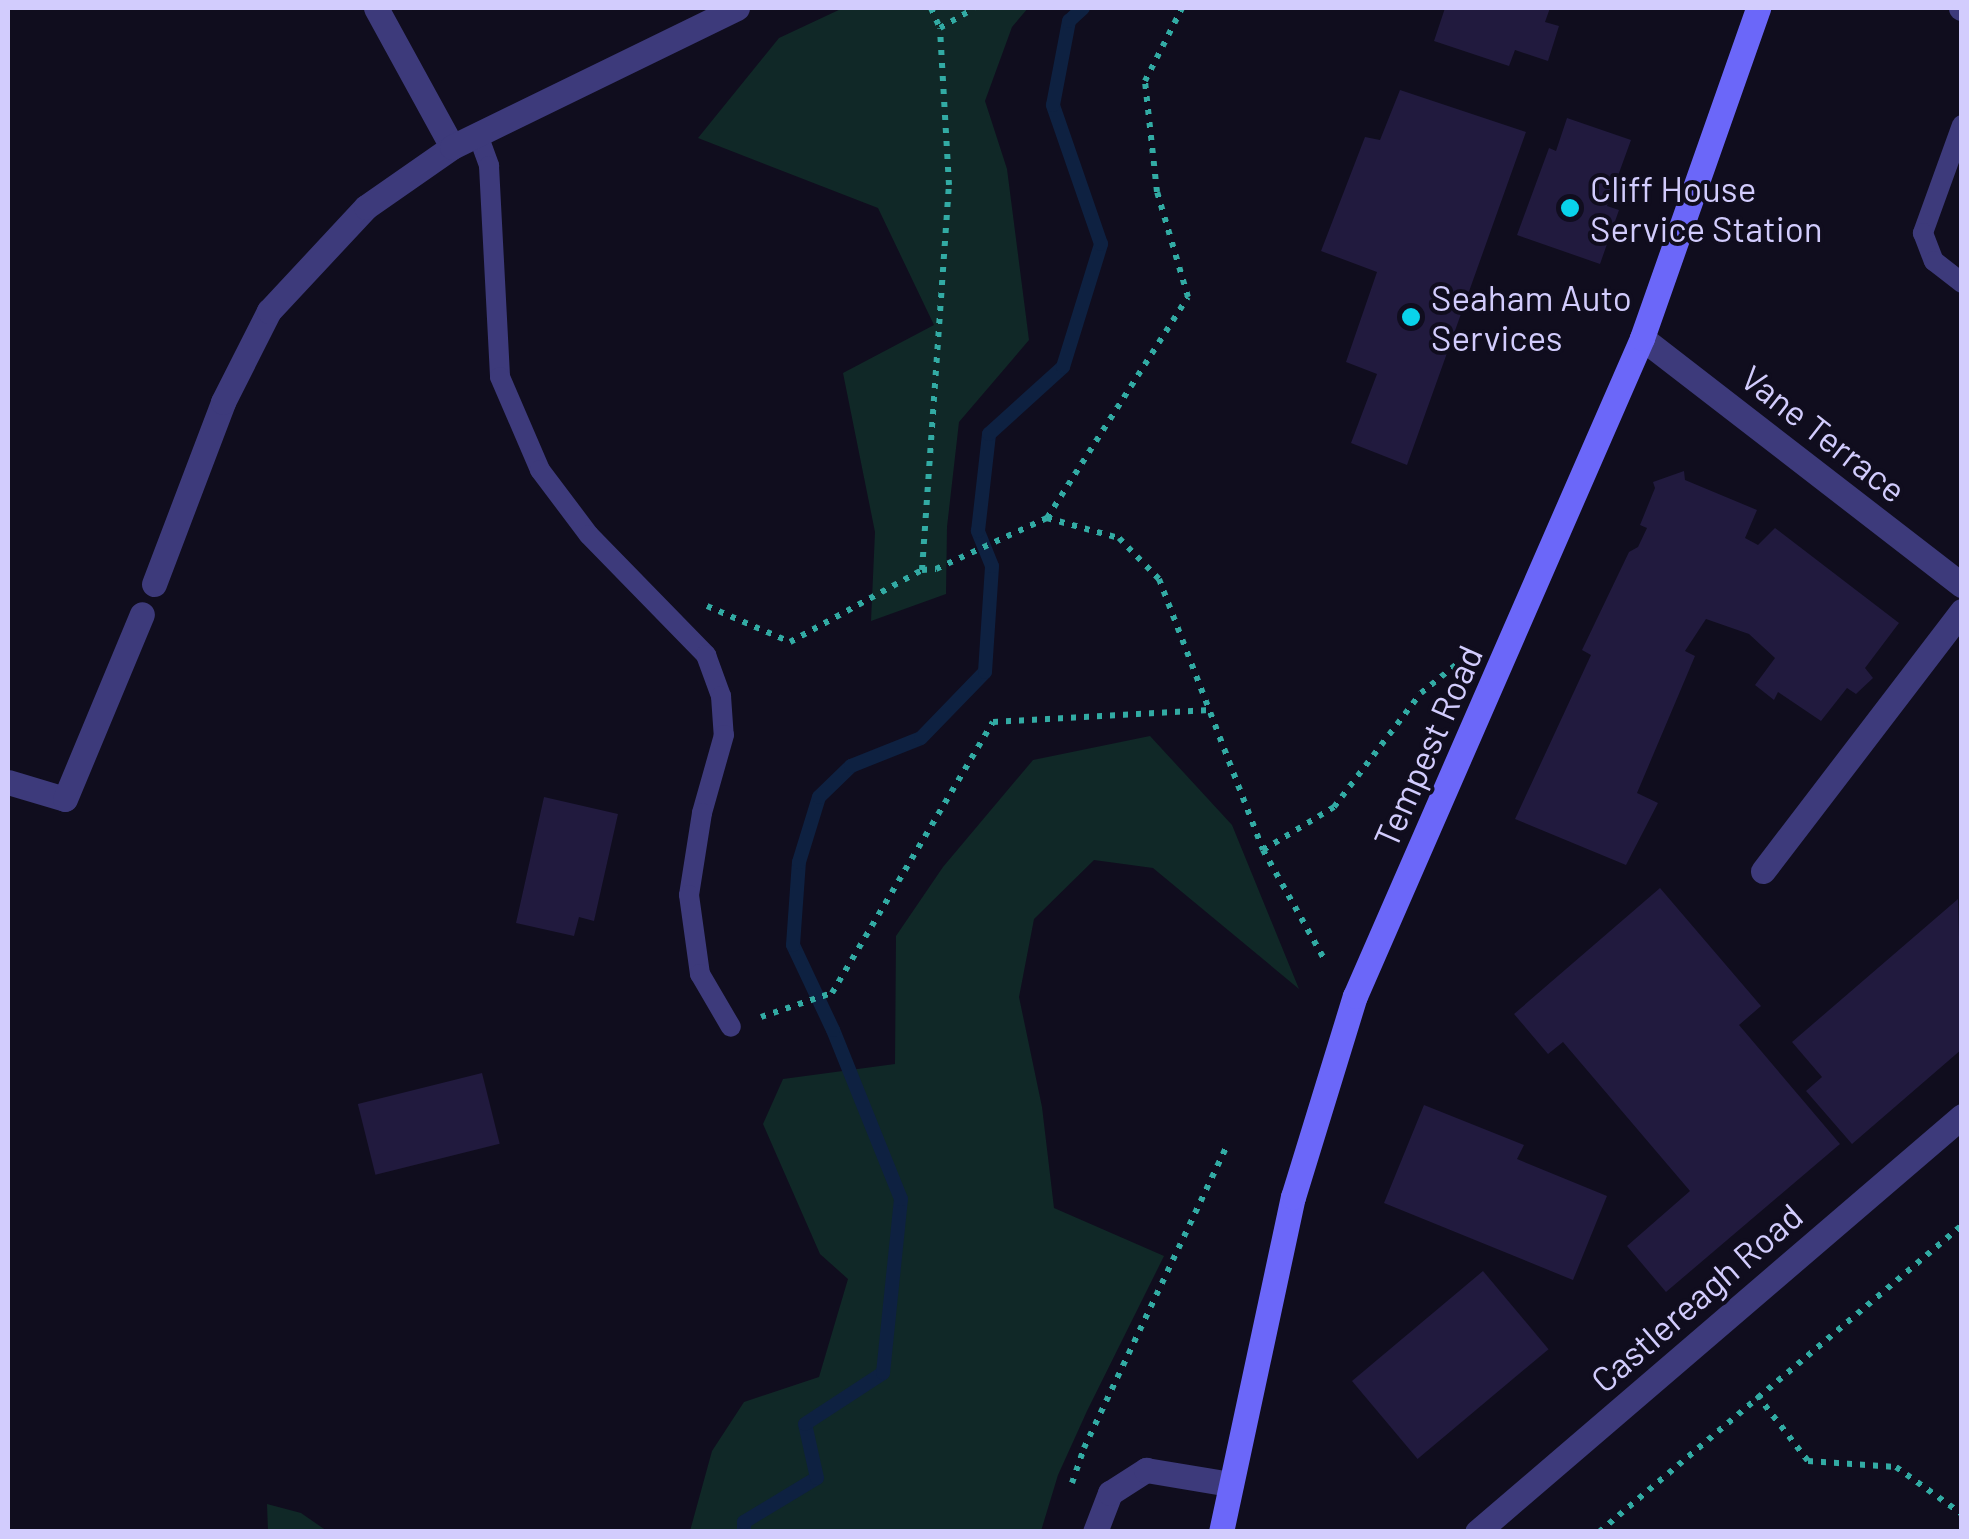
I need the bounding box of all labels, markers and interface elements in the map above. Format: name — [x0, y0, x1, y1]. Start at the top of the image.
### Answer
place label: Cliff House Service Station — [1590, 167, 1823, 249]
marker: Cliff House Service Station — [1559, 197, 1581, 219]
place label: Seaham Auto Services — [1431, 276, 1632, 358]
marker: Seaham Auto Services — [1400, 306, 1422, 328]
street label: Vane Terrace — [1733, 356, 1915, 510]
street label: Tempest Road — [1364, 639, 1490, 853]
street label: Castlereagh Road — [1582, 1194, 1810, 1400]

